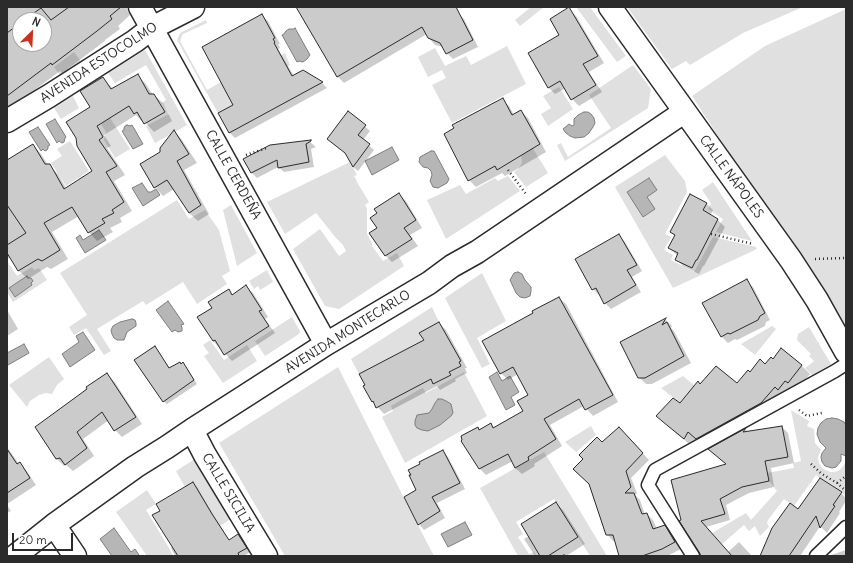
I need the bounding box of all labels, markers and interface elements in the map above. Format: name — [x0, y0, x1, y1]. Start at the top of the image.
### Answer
north arrow — [12, 12, 52, 52]
street label: AVENIDA ESTOCOLMO — [38, 19, 160, 107]
street label: CALLE CERDEÑA — [202, 127, 264, 223]
street label: CALLE NÁPOLES — [696, 132, 766, 222]
street label: AVENIDA MONTECARLO — [283, 287, 413, 377]
street label: CALLE SICILIA — [198, 451, 258, 535]
scale bar — [14, 525, 75, 551]
text: 20 m — [19, 532, 47, 547]

